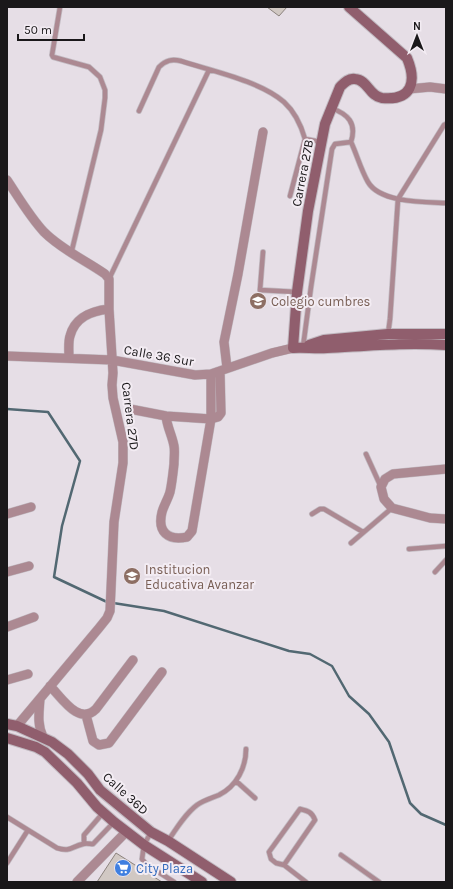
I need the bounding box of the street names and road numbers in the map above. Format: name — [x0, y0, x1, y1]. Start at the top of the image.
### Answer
street label: Carrera 27B — [289, 138, 316, 208]
street label: Calle 36 Sur — [123, 342, 195, 369]
street label: Carrera 27D — [119, 381, 142, 451]
street label: Calle 36D — [100, 769, 151, 818]

